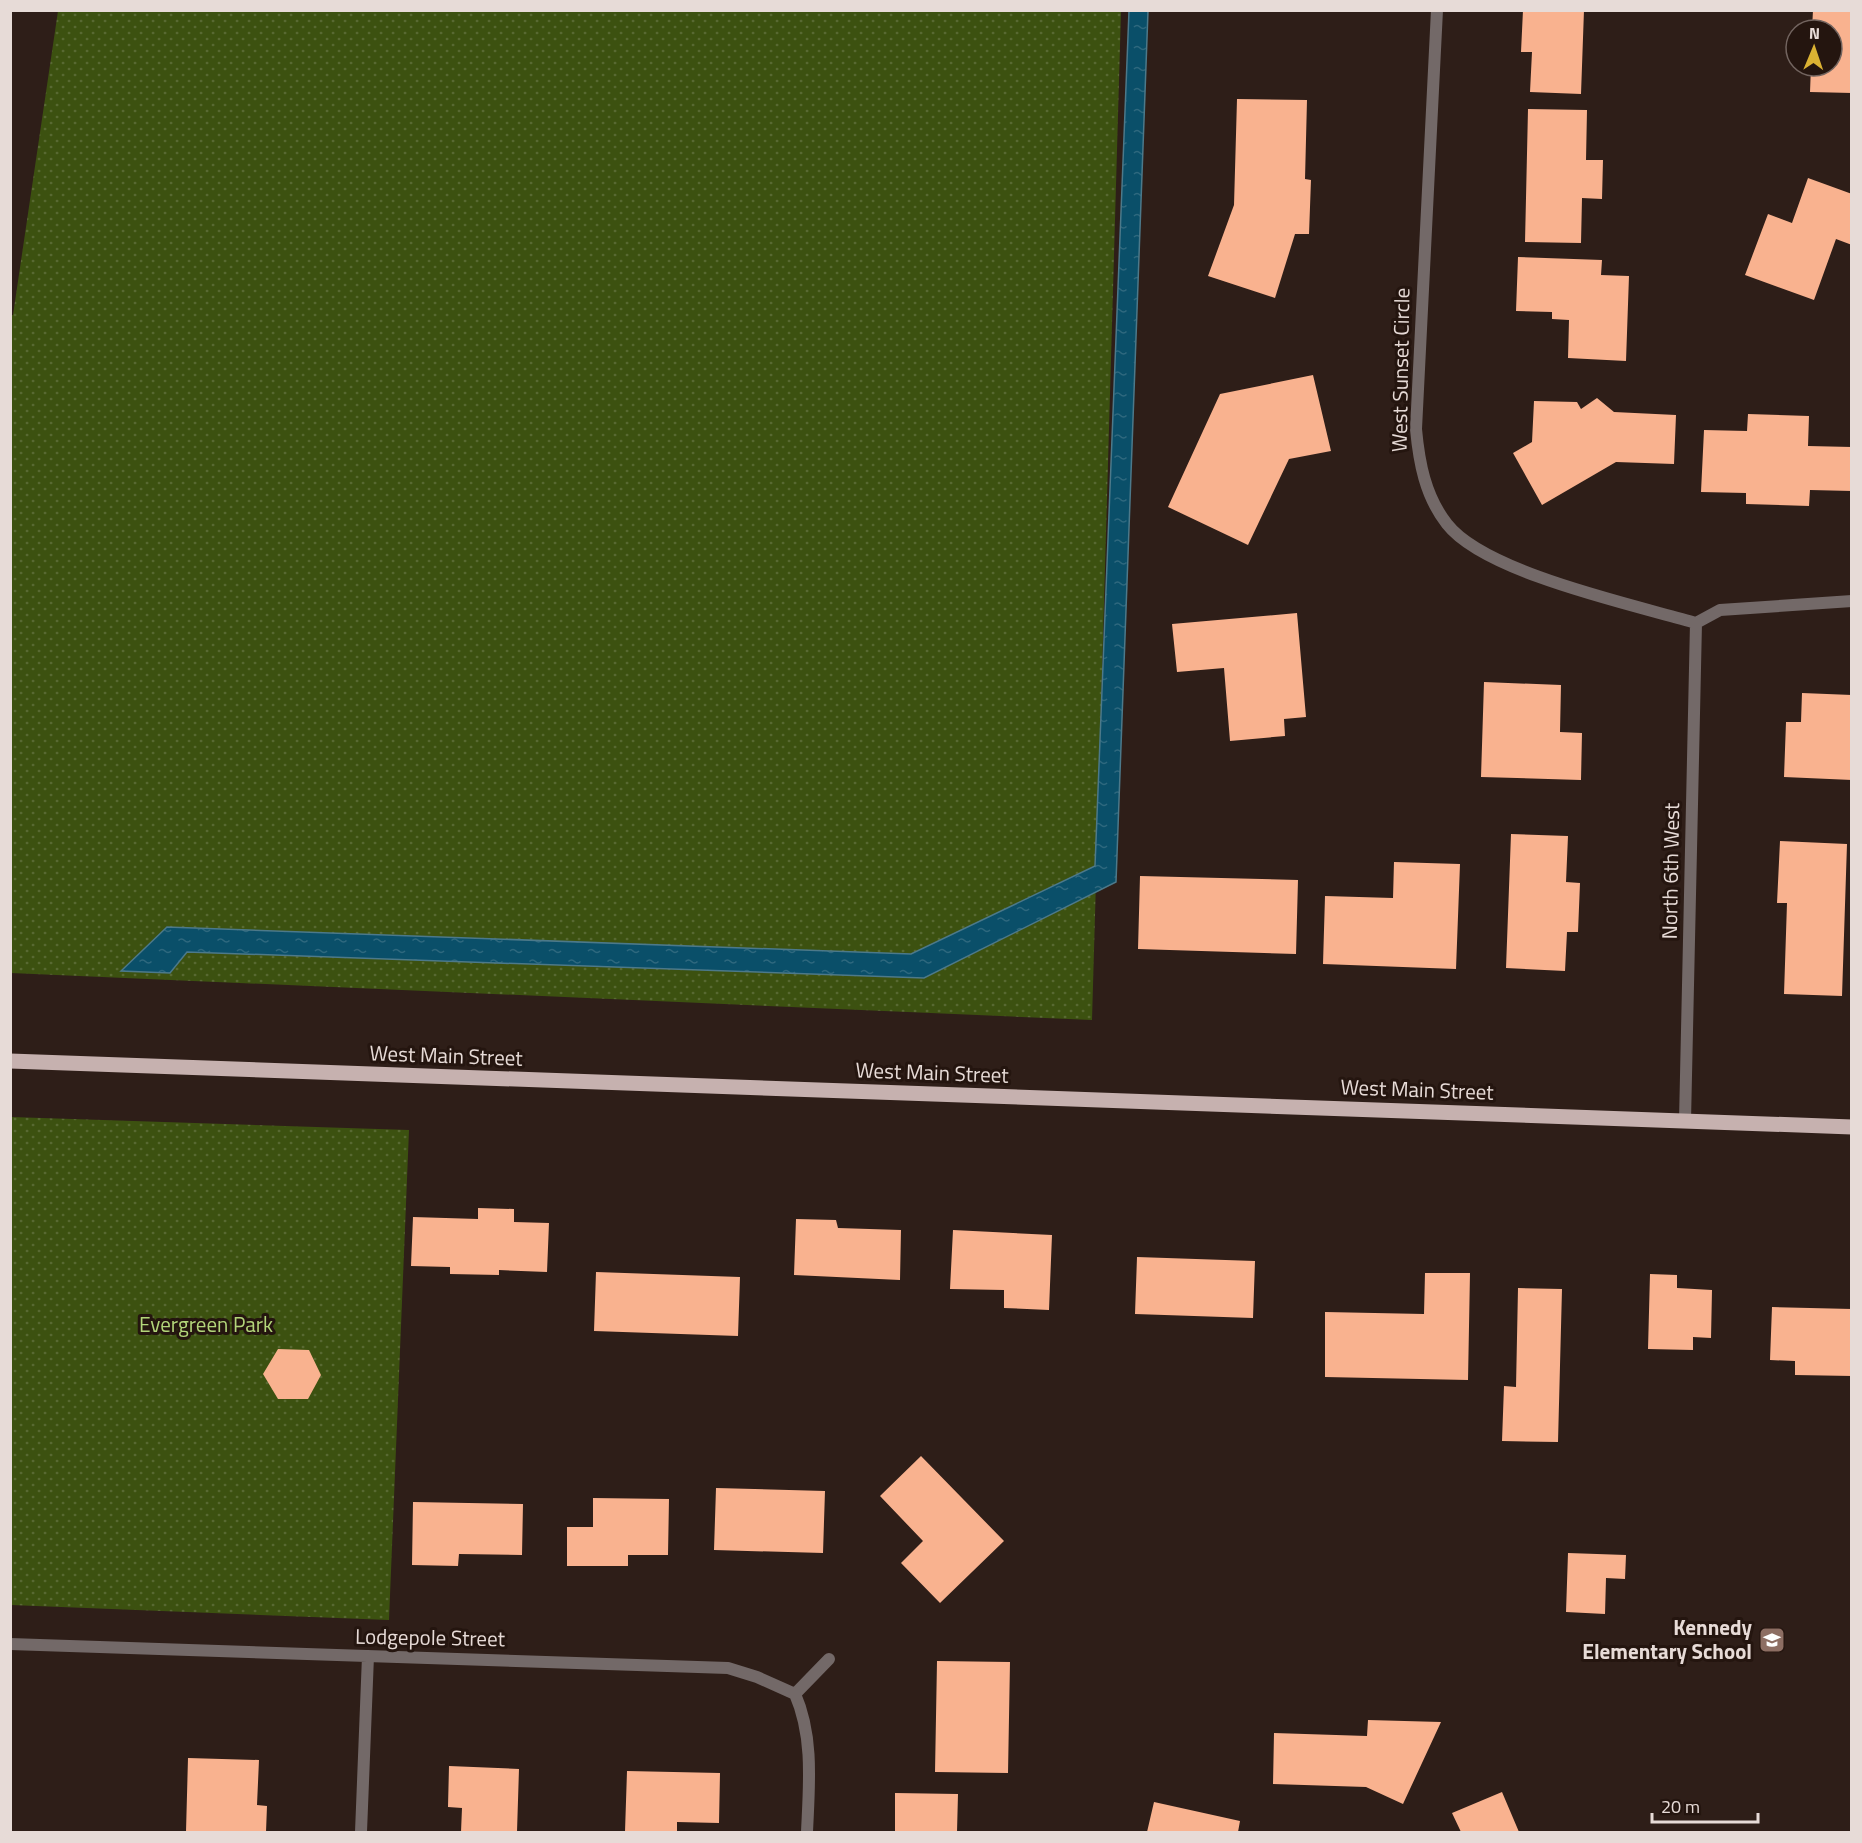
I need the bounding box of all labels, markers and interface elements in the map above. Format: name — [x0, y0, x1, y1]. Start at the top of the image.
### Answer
north arrow — [1784, 18, 1844, 78]
text: N — [1809, 21, 1820, 45]
street label: West Sunset Circle — [1383, 288, 1417, 452]
street label: North 6th West — [1653, 802, 1687, 940]
street label: West Main Street — [369, 1036, 524, 1074]
street label: West Main Street — [855, 1053, 1010, 1091]
street label: West Main Street — [1340, 1070, 1495, 1108]
park label: Evergreen Park — [139, 1308, 273, 1340]
place label: Kennedy Elementary School — [1582, 1611, 1752, 1667]
street label: Lodgepole Street — [355, 1620, 506, 1654]
school or university icon: Kennedy Elementary School — [1757, 1625, 1787, 1655]
scale bar — [1652, 1786, 1758, 1824]
text: 20 m — [1661, 1793, 1700, 1820]

